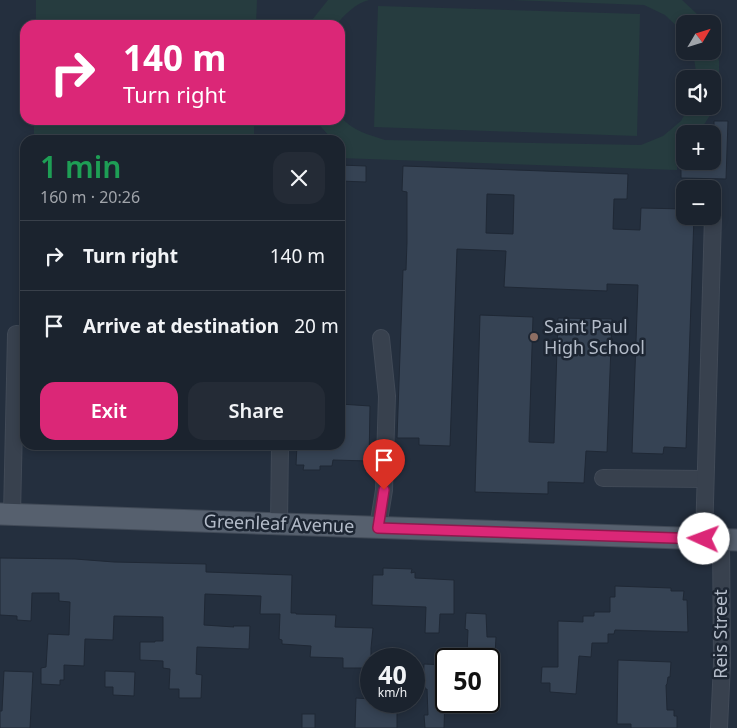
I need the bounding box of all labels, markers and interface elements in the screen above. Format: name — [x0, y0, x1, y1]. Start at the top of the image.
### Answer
north arrow — [676, 15, 721, 60]
map controls — [676, 15, 721, 225]
text: 140 m — [123, 34, 226, 81]
icon: right — [40, 40, 105, 105]
button: sound — [676, 70, 721, 115]
text: Turn right — [123, 79, 226, 109]
button: + — [676, 125, 721, 170]
text: 1 min — [40, 146, 121, 187]
button: close — [273, 152, 325, 204]
button: − — [676, 180, 721, 225]
text: 160 m · 20:26 — [40, 186, 140, 208]
icon: right — [40, 242, 68, 270]
text: Turn right — [83, 243, 178, 269]
text: 140 m — [270, 243, 325, 269]
icon: arrive — [40, 312, 68, 340]
text: Arrive at destination — [83, 313, 279, 339]
text: 20 m — [294, 313, 339, 339]
place label: Saint Paul High School — [544, 314, 645, 359]
marker: Saint Paul High School — [528, 331, 540, 343]
button: Exit — [40, 382, 178, 440]
button: Share — [188, 382, 325, 440]
pin — [363, 439, 405, 490]
icon: arrive — [370, 446, 398, 474]
street label: Greenleaf Avenue — [203, 508, 355, 538]
position arrow — [677, 512, 729, 564]
street label: Reis Street — [708, 589, 732, 679]
speed limit sign: 50 — [435, 648, 500, 713]
text: 40 — [378, 657, 407, 691]
text: km/h — [378, 684, 407, 701]

